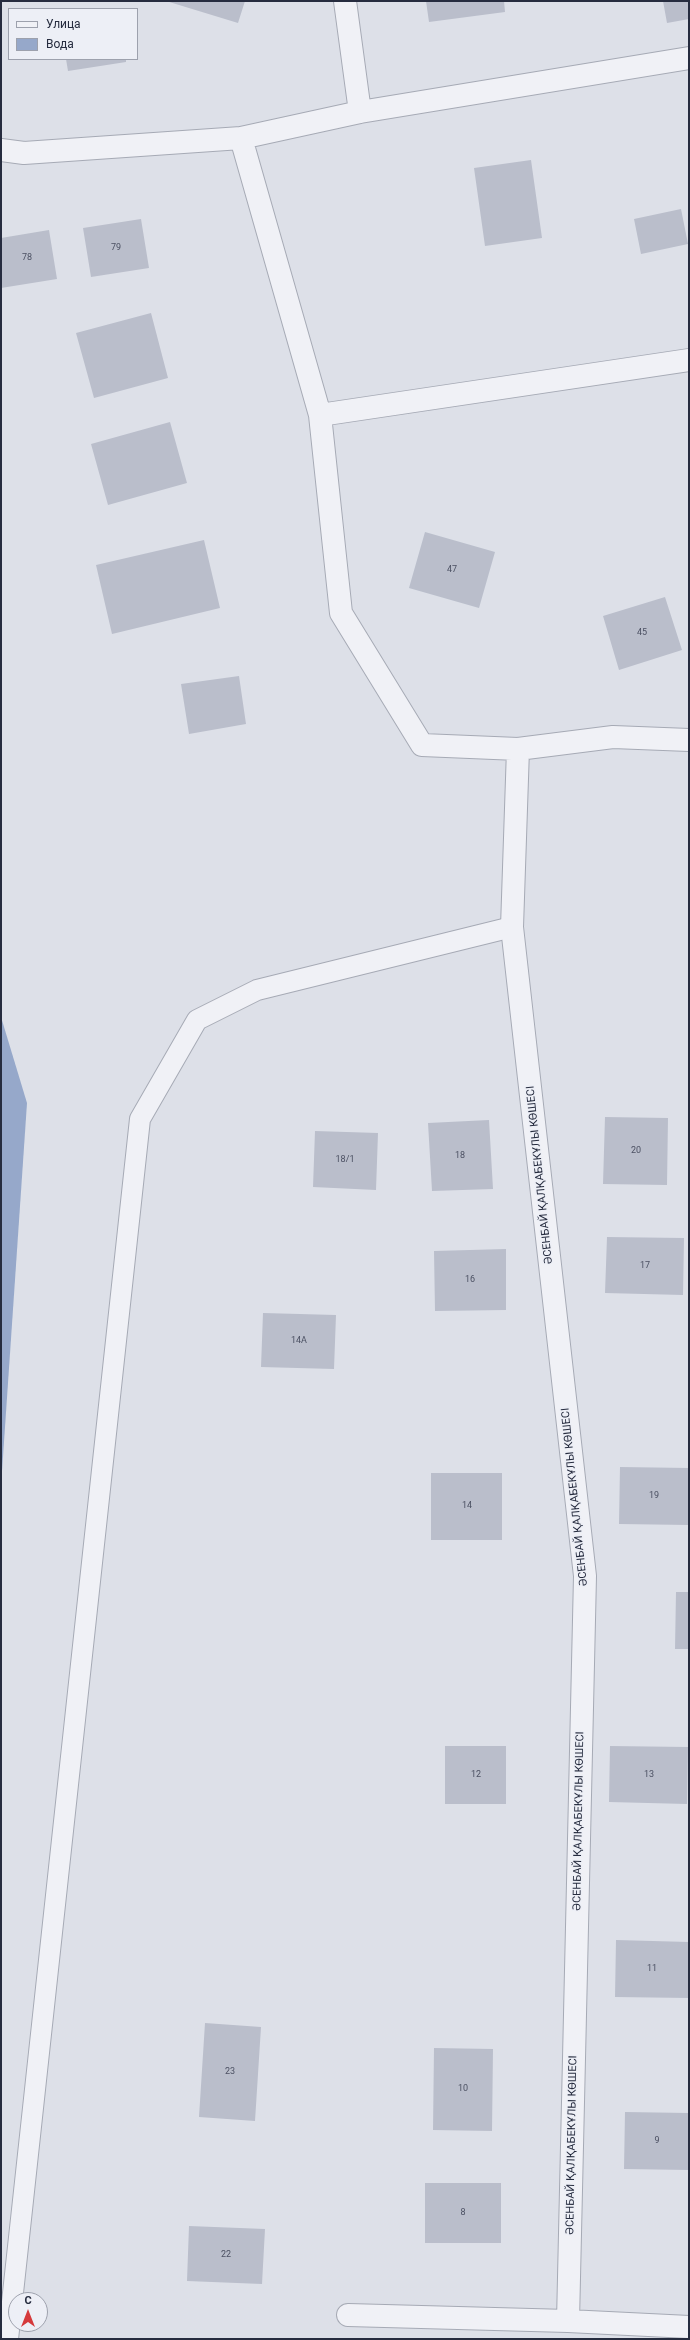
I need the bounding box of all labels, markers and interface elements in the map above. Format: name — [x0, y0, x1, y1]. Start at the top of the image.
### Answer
legend — [8, 8, 138, 60]
text: Улица — [46, 17, 81, 31]
text: Вода — [46, 37, 74, 51]
house number: 79 — [111, 243, 121, 253]
house number: 78 — [22, 253, 32, 263]
house number: 47 — [447, 565, 457, 575]
house number: 45 — [637, 628, 647, 638]
street label: ӘСЕНБАЙ ҚАЛҚАБЕКҰЛЫ КӨШЕСІ — [524, 1085, 556, 1265]
house number: 20 — [631, 1146, 641, 1156]
house number: 18 — [455, 1151, 465, 1161]
house number: 18/1 — [336, 1155, 354, 1165]
house number: 17 — [640, 1261, 650, 1271]
house number: 16 — [465, 1275, 475, 1285]
house number: 14А — [291, 1336, 307, 1346]
street label: ӘСЕНБАЙ ҚАЛҚАБЕКҰЛЫ КӨШЕСІ — [559, 1407, 591, 1587]
house number: 19 — [649, 1491, 659, 1501]
house number: 14 — [462, 1501, 472, 1511]
street label: ӘСЕНБАЙ ҚАЛҚАБЕКҰЛЫ КӨШЕСІ — [571, 1731, 587, 1911]
house number: 12 — [471, 1770, 481, 1780]
house number: 13 — [644, 1770, 654, 1780]
house number: 11 — [647, 1964, 657, 1974]
street label: ӘСЕНБАЙ ҚАЛҚАБЕКҰЛЫ КӨШЕСІ — [564, 2055, 580, 2235]
house number: 23 — [225, 2067, 235, 2077]
house number: 10 — [458, 2084, 468, 2094]
house number: 9 — [654, 2136, 660, 2146]
house number: 8 — [460, 2208, 466, 2218]
house number: 22 — [221, 2250, 231, 2260]
north arrow — [8, 2292, 48, 2332]
text: С — [24, 2294, 32, 2307]

